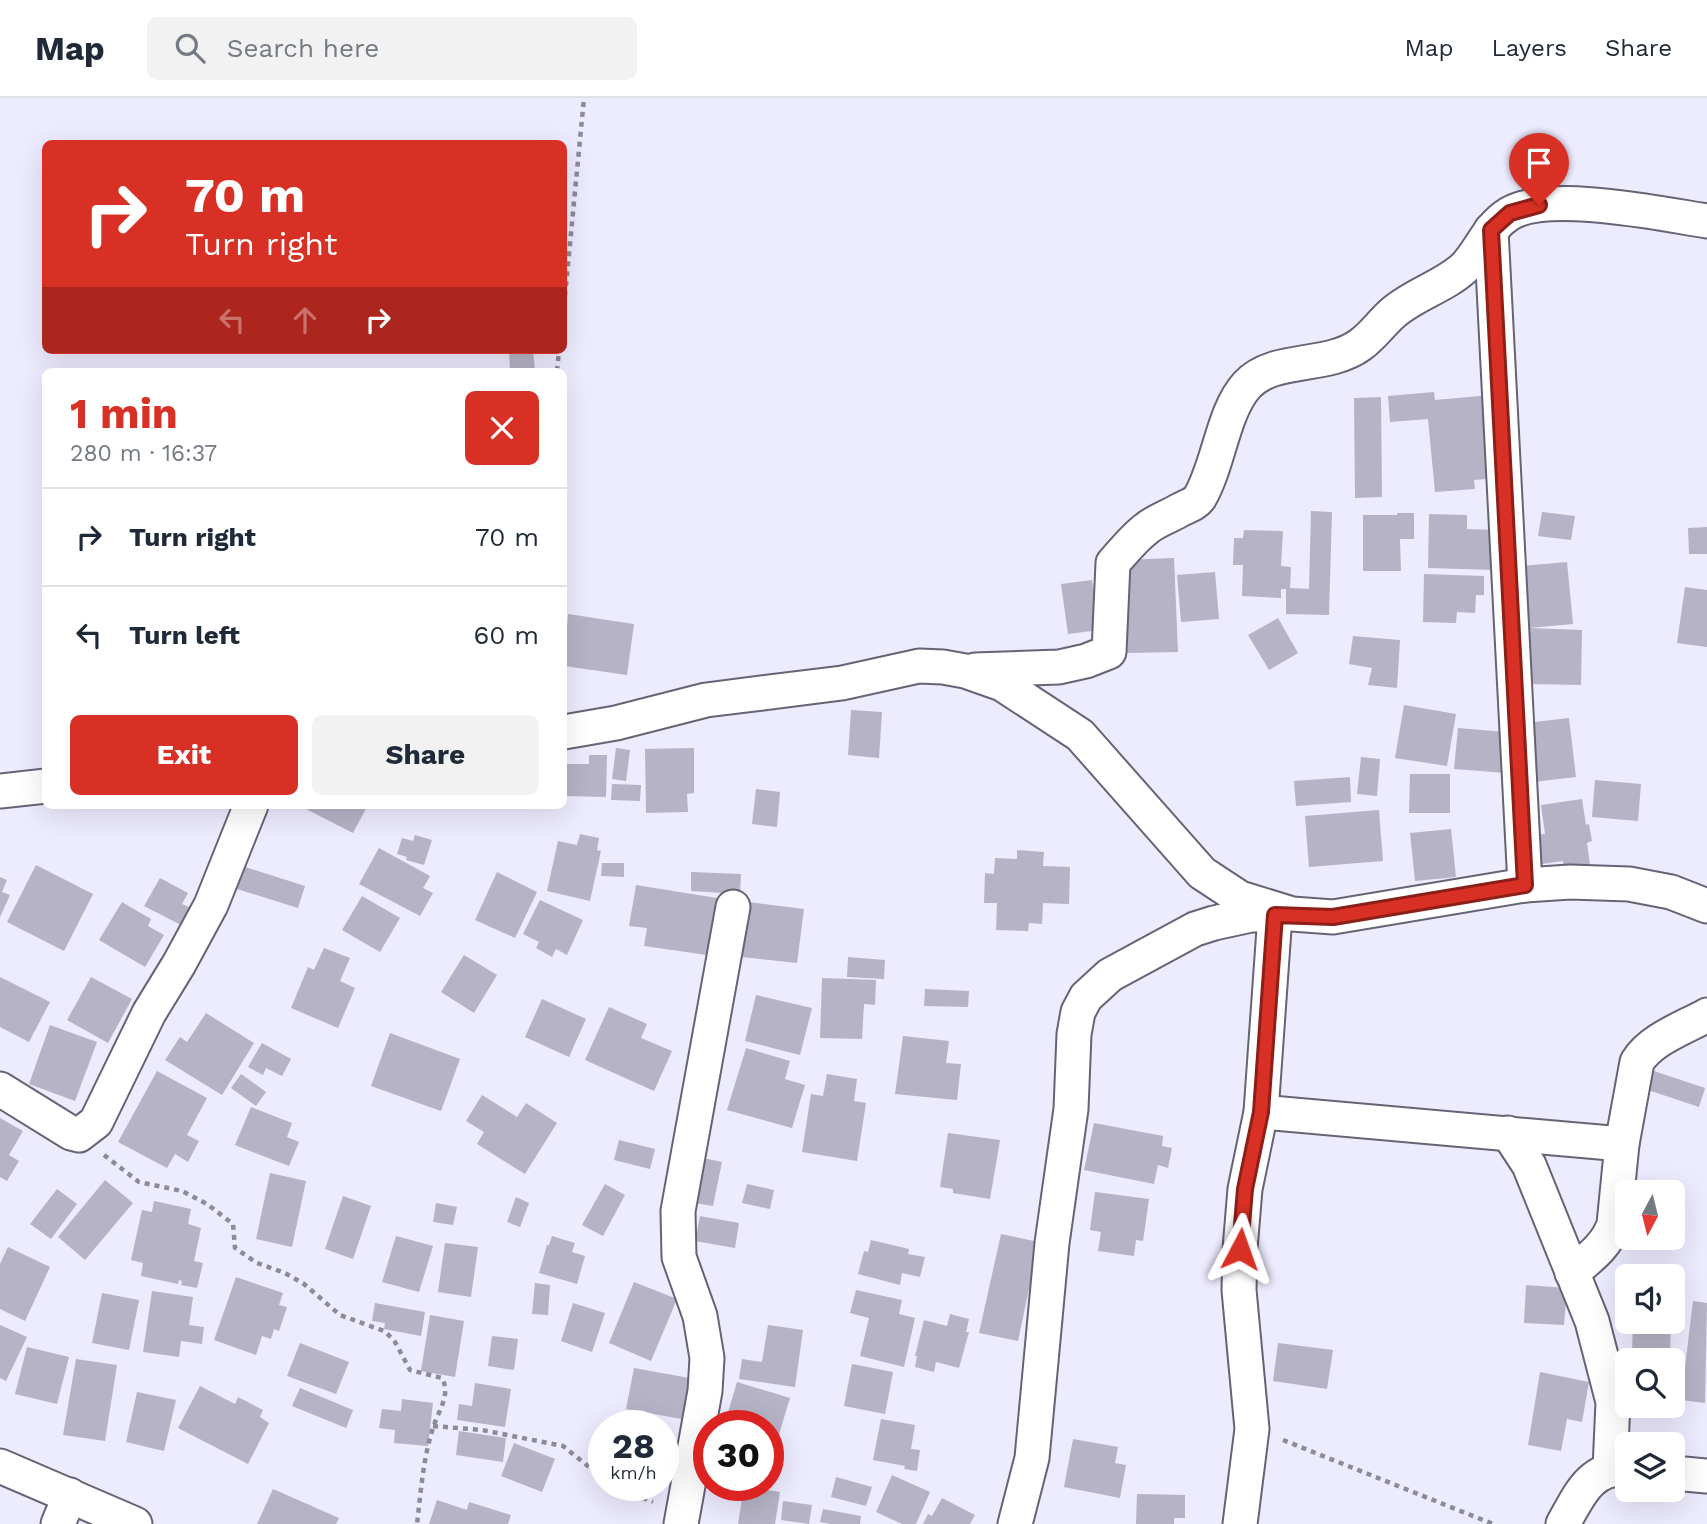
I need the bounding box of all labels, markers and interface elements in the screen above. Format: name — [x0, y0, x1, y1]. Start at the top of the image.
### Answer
search box — [147, 17, 637, 80]
text: Map — [35, 29, 105, 68]
icon: search — [171, 29, 209, 67]
text: Search here — [227, 33, 379, 63]
text: Map — [1405, 34, 1453, 62]
text: Layers — [1491, 34, 1567, 62]
text: Share — [1605, 34, 1672, 62]
pin — [1509, 133, 1569, 205]
icon: arrive — [1520, 144, 1558, 182]
text: 70 m — [185, 166, 305, 224]
icon: right — [70, 168, 161, 259]
text: Turn right — [185, 225, 337, 263]
icon: left — [213, 301, 251, 339]
icon: ahead — [286, 301, 324, 339]
icon: right — [359, 301, 397, 339]
text: 1 min — [70, 389, 178, 438]
button: close — [465, 391, 539, 465]
text: 280 m · 16:37 — [70, 440, 217, 467]
icon: right — [70, 518, 108, 556]
text: Turn right — [129, 522, 256, 552]
text: 70 m — [475, 522, 539, 552]
icon: left — [70, 616, 108, 654]
text: Turn left — [129, 620, 240, 650]
text: 60 m — [473, 620, 539, 650]
button: Exit — [70, 715, 298, 795]
button: Share — [312, 715, 539, 795]
north arrow — [1615, 1180, 1685, 1250]
map controls — [1615, 1180, 1685, 1502]
position arrow — [1203, 1212, 1277, 1286]
button: sound — [1615, 1264, 1685, 1334]
button: search — [1615, 1348, 1685, 1418]
speed limit sign: 30 — [693, 1410, 784, 1501]
text: 28 — [612, 1425, 655, 1467]
button: layers — [1615, 1432, 1685, 1502]
text: km/h — [610, 1462, 657, 1483]

